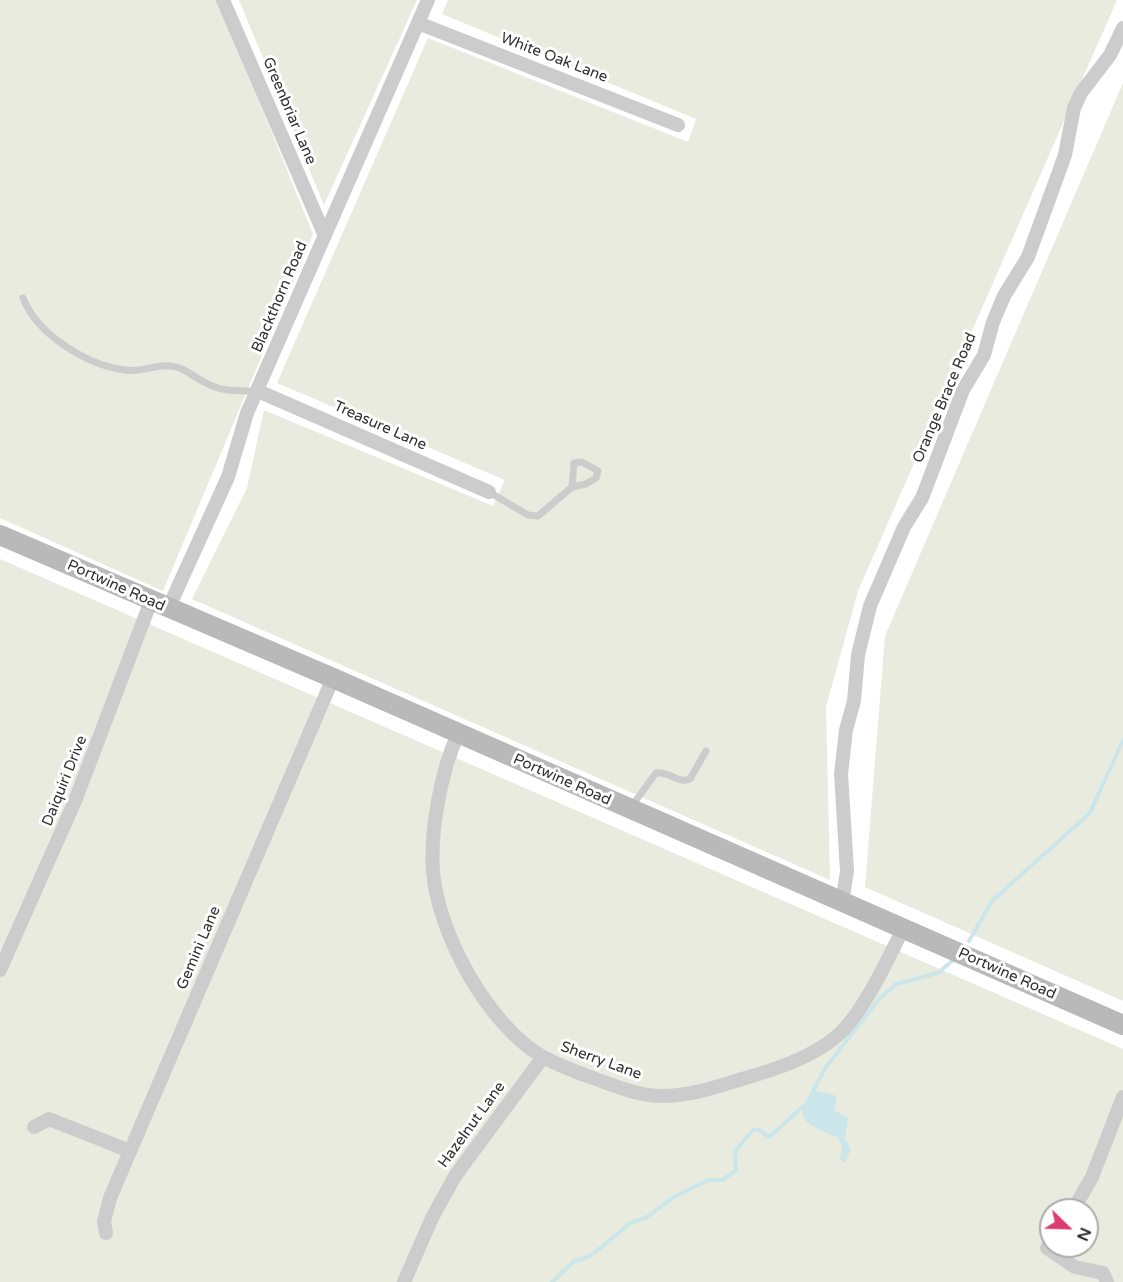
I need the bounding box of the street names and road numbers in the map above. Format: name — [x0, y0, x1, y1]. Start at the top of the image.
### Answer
street label: White Oak Lane — [498, 29, 610, 87]
street label: Greenbriar Lane — [258, 55, 320, 167]
street label: Blackthorn Road — [248, 239, 312, 355]
street label: Orange Brace Road — [909, 330, 981, 466]
street label: Treasure Lane — [331, 398, 429, 454]
street label: Portwine Road — [64, 556, 168, 616]
street label: Daiquiri Drive — [39, 733, 91, 829]
street label: Portwine Road — [510, 750, 614, 810]
street label: Gemini Lane — [173, 904, 225, 992]
street label: Portwine Road — [955, 944, 1059, 1004]
street label: Sherry Lane — [558, 1038, 644, 1084]
street label: Hazelnut Lane — [435, 1078, 509, 1172]

